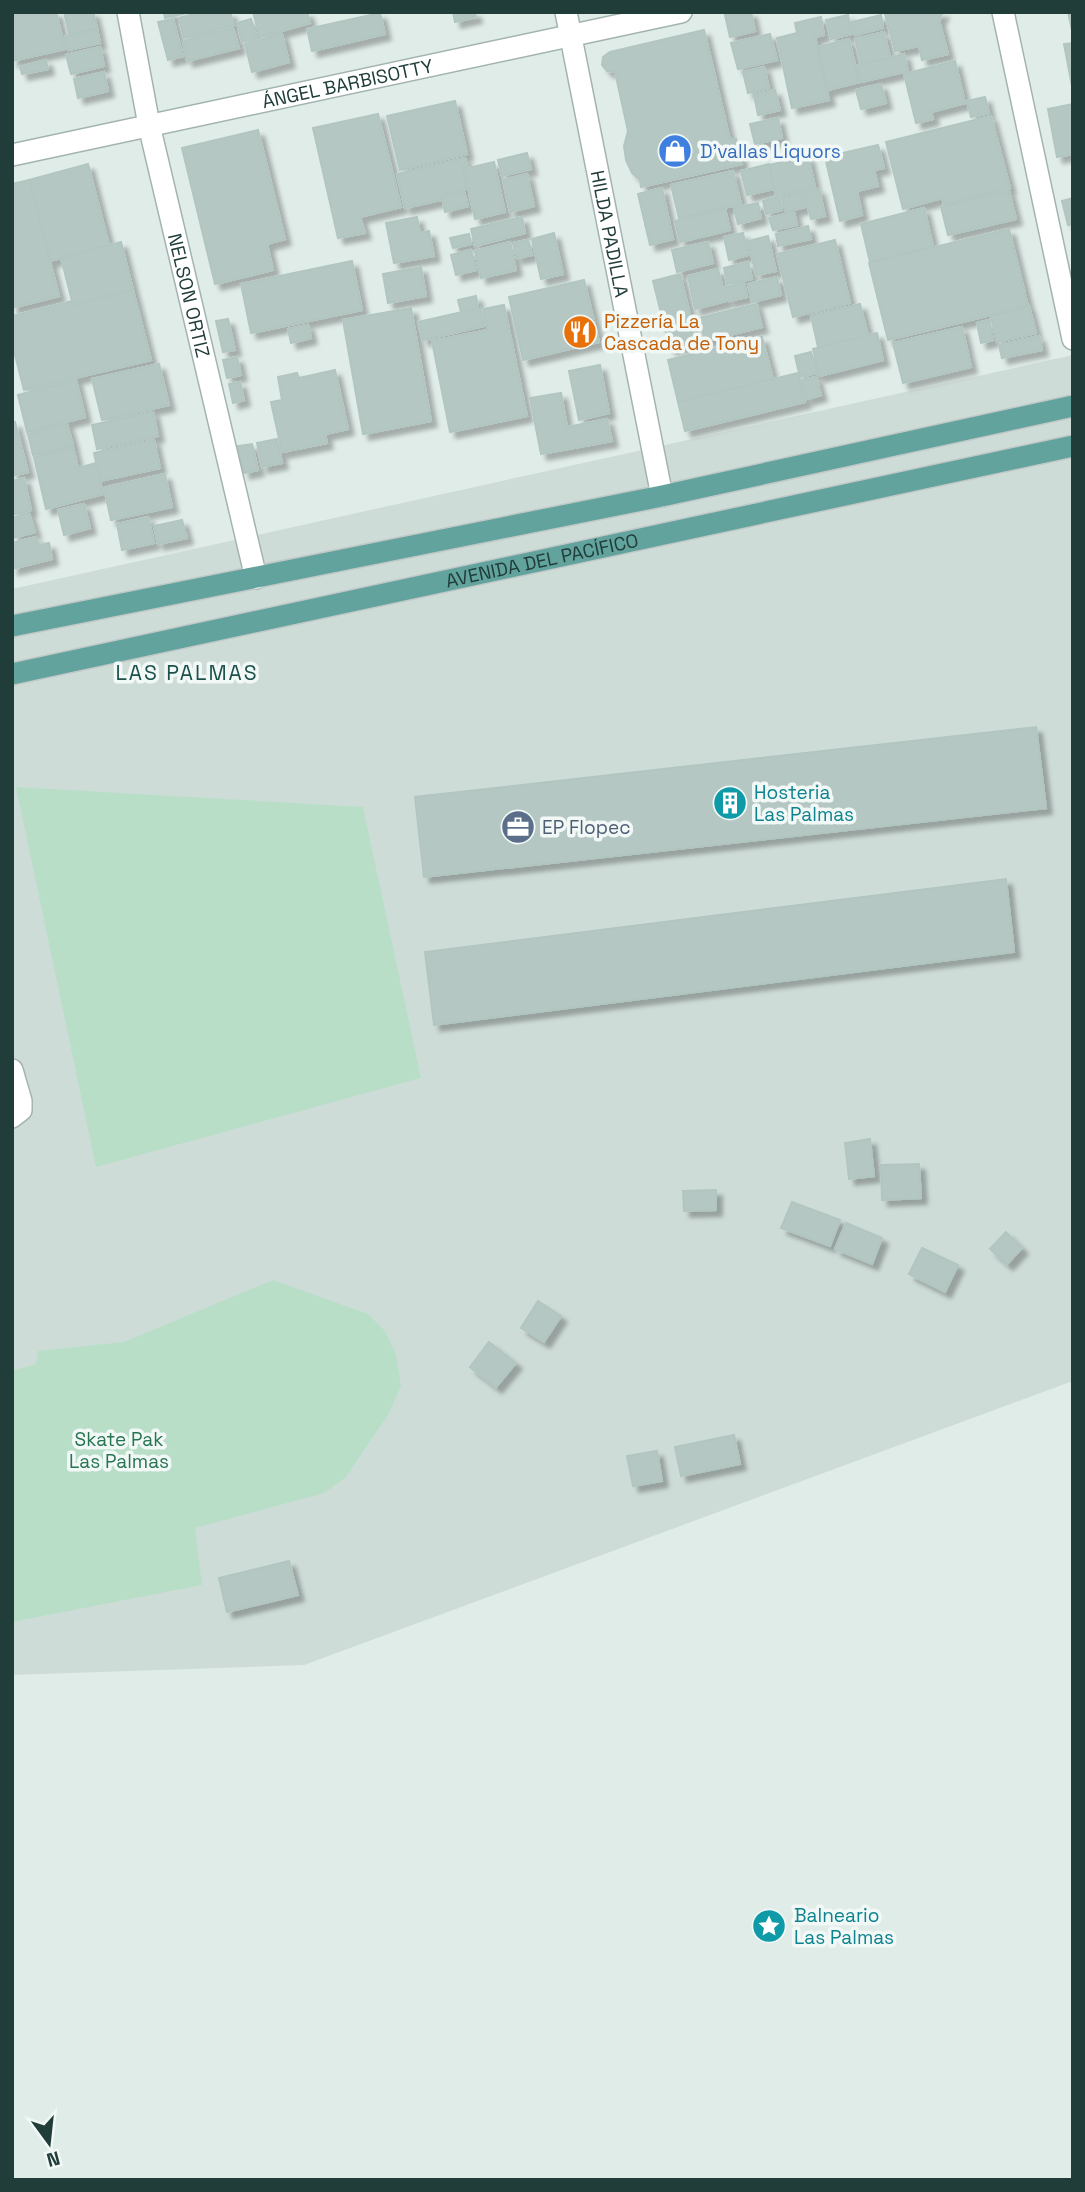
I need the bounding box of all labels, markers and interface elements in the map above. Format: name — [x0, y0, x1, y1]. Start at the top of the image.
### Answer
street label: ÁNGEL BARBISOTTY — [260, 53, 436, 114]
shop icon: D’vallas Liquors — [656, 132, 694, 170]
place label: D’vallas Liquors — [700, 139, 841, 164]
street label: HILDA PADILLA — [585, 168, 635, 299]
street label: NELSON ORTIZ — [162, 231, 216, 360]
place label: Pizzería La Cascada de Tony — [604, 309, 759, 356]
restaurant icon: Pizzería La Cascada de Tony — [561, 313, 599, 351]
street label: AVENIDA DEL PACÍFICO — [443, 527, 641, 593]
district label: LAS PALMAS — [115, 659, 259, 686]
place label: Hosteria Las Palmas — [754, 780, 854, 827]
building icon: Hosteria Las Palmas — [711, 784, 749, 822]
office icon: EP Flopec — [499, 808, 537, 846]
place label: EP Flopec — [542, 815, 631, 840]
park label: Skate Pak Las Palmas — [69, 1427, 169, 1474]
place label: Balneario Las Palmas — [794, 1903, 894, 1950]
place icon: Balneario Las Palmas — [750, 1907, 788, 1945]
north arrow — [14, 2108, 84, 2178]
text: N — [44, 2145, 63, 2173]

